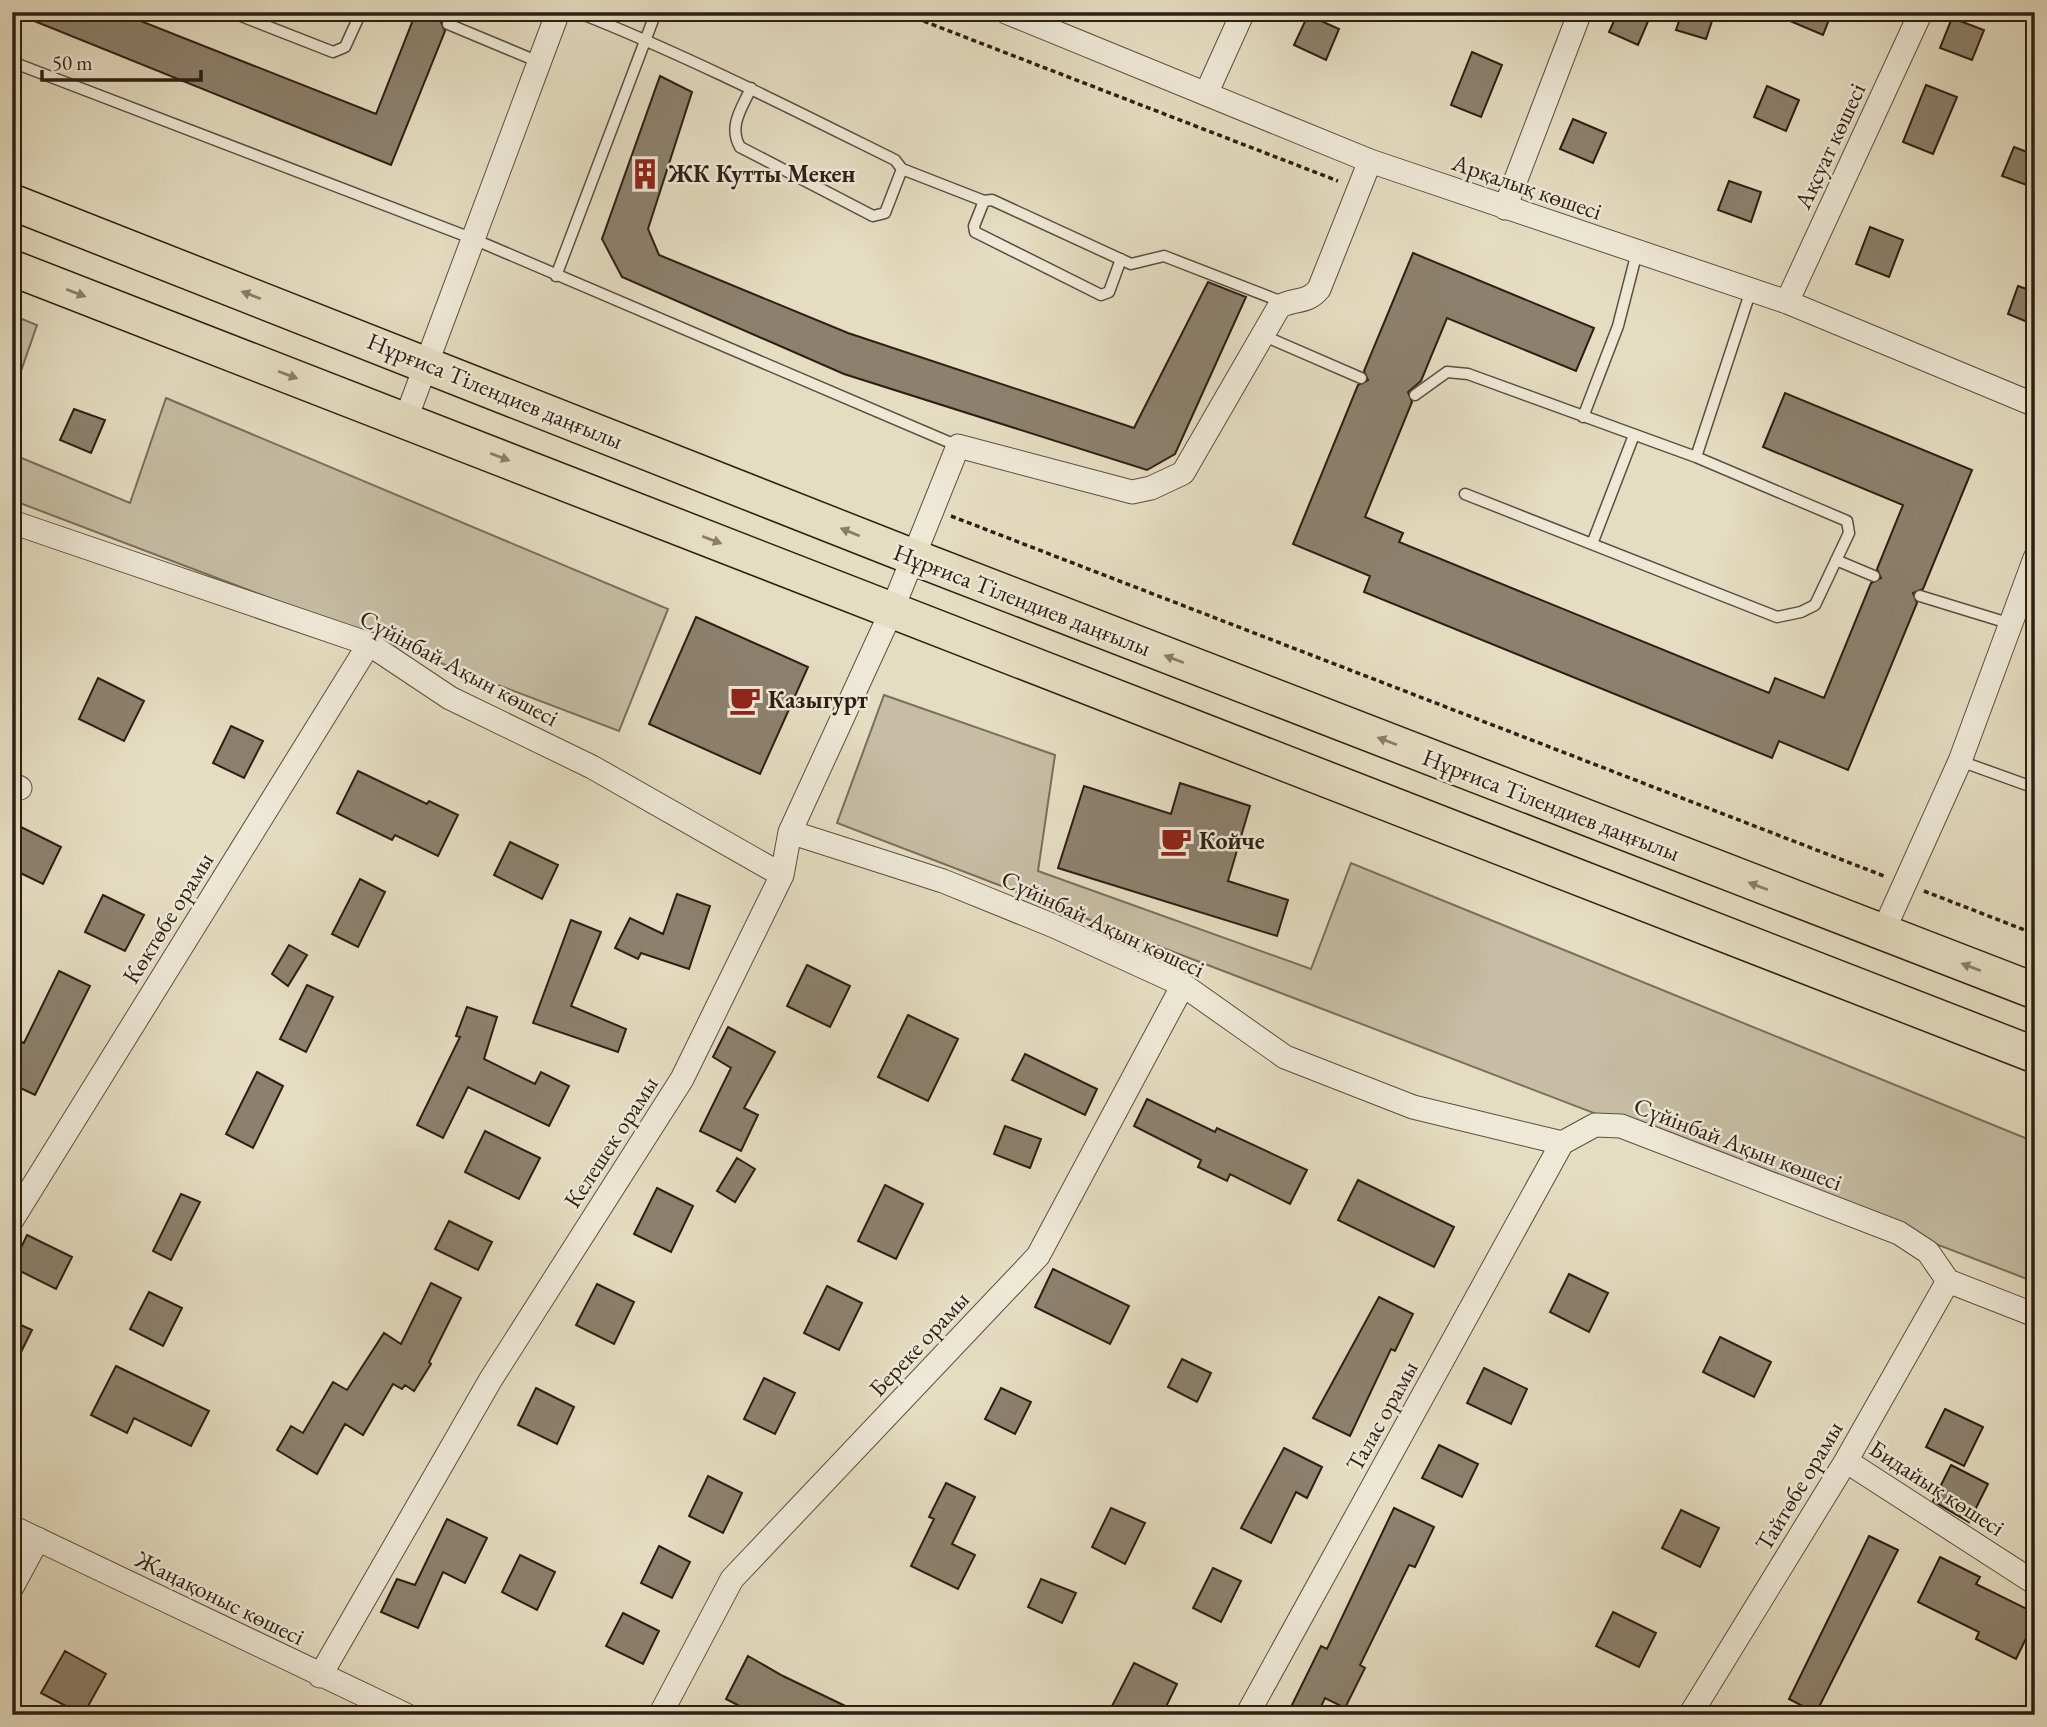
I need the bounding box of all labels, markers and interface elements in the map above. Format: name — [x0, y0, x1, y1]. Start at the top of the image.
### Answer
scale bar — [42, 38, 201, 82]
text: 50 m — [52, 49, 93, 76]
street label: Ақсуат көшесі — [1786, 78, 1872, 215]
street label: Арқалық көшесі — [1447, 146, 1606, 227]
building icon: ЖК Кутты Мекен — [628, 157, 662, 191]
place label: ЖК Кутты Мекен — [667, 158, 856, 190]
one-way arrow — [65, 287, 86, 298]
one-way arrow — [240, 289, 261, 300]
street label: Нұрғиса Тілендиев даңғылы — [363, 325, 628, 456]
one-way arrow — [277, 370, 298, 381]
one-way arrow — [490, 452, 511, 463]
one-way arrow — [839, 526, 860, 537]
one-way arrow — [702, 534, 723, 545]
street label: Нұрғиса Тілендиев даңғылы — [889, 536, 1155, 663]
street label: Сүйінбай Ақын көшесі — [354, 602, 564, 733]
one-way arrow — [1164, 653, 1185, 664]
cafe icon: Казыгурт — [728, 683, 762, 717]
place label: Казыгурт — [768, 684, 868, 716]
one-way arrow — [1376, 736, 1397, 747]
street label: Нұрғиса Тілендиев даңғылы — [1418, 741, 1684, 868]
cafe icon: Койче — [1159, 824, 1193, 858]
place label: Койче — [1199, 825, 1265, 856]
street label: Көктөбе орамы — [115, 846, 220, 989]
street label: Сүйінбай Ақын көшесі — [997, 863, 1210, 984]
one-way arrow — [1748, 880, 1769, 891]
one-way arrow — [1960, 961, 1981, 972]
street label: Келешек орамы — [556, 1070, 665, 1213]
street label: Сүйінбай Ақын көшесі — [1630, 1089, 1847, 1198]
street label: Береке орамы — [862, 1284, 976, 1403]
street label: Талас орамы — [1338, 1355, 1425, 1477]
street label: Тайтөбе орамы — [1748, 1415, 1850, 1556]
street label: Бидайық көшесі — [1864, 1432, 2011, 1543]
street label: Жаңақоныс көшесі — [130, 1543, 310, 1652]

